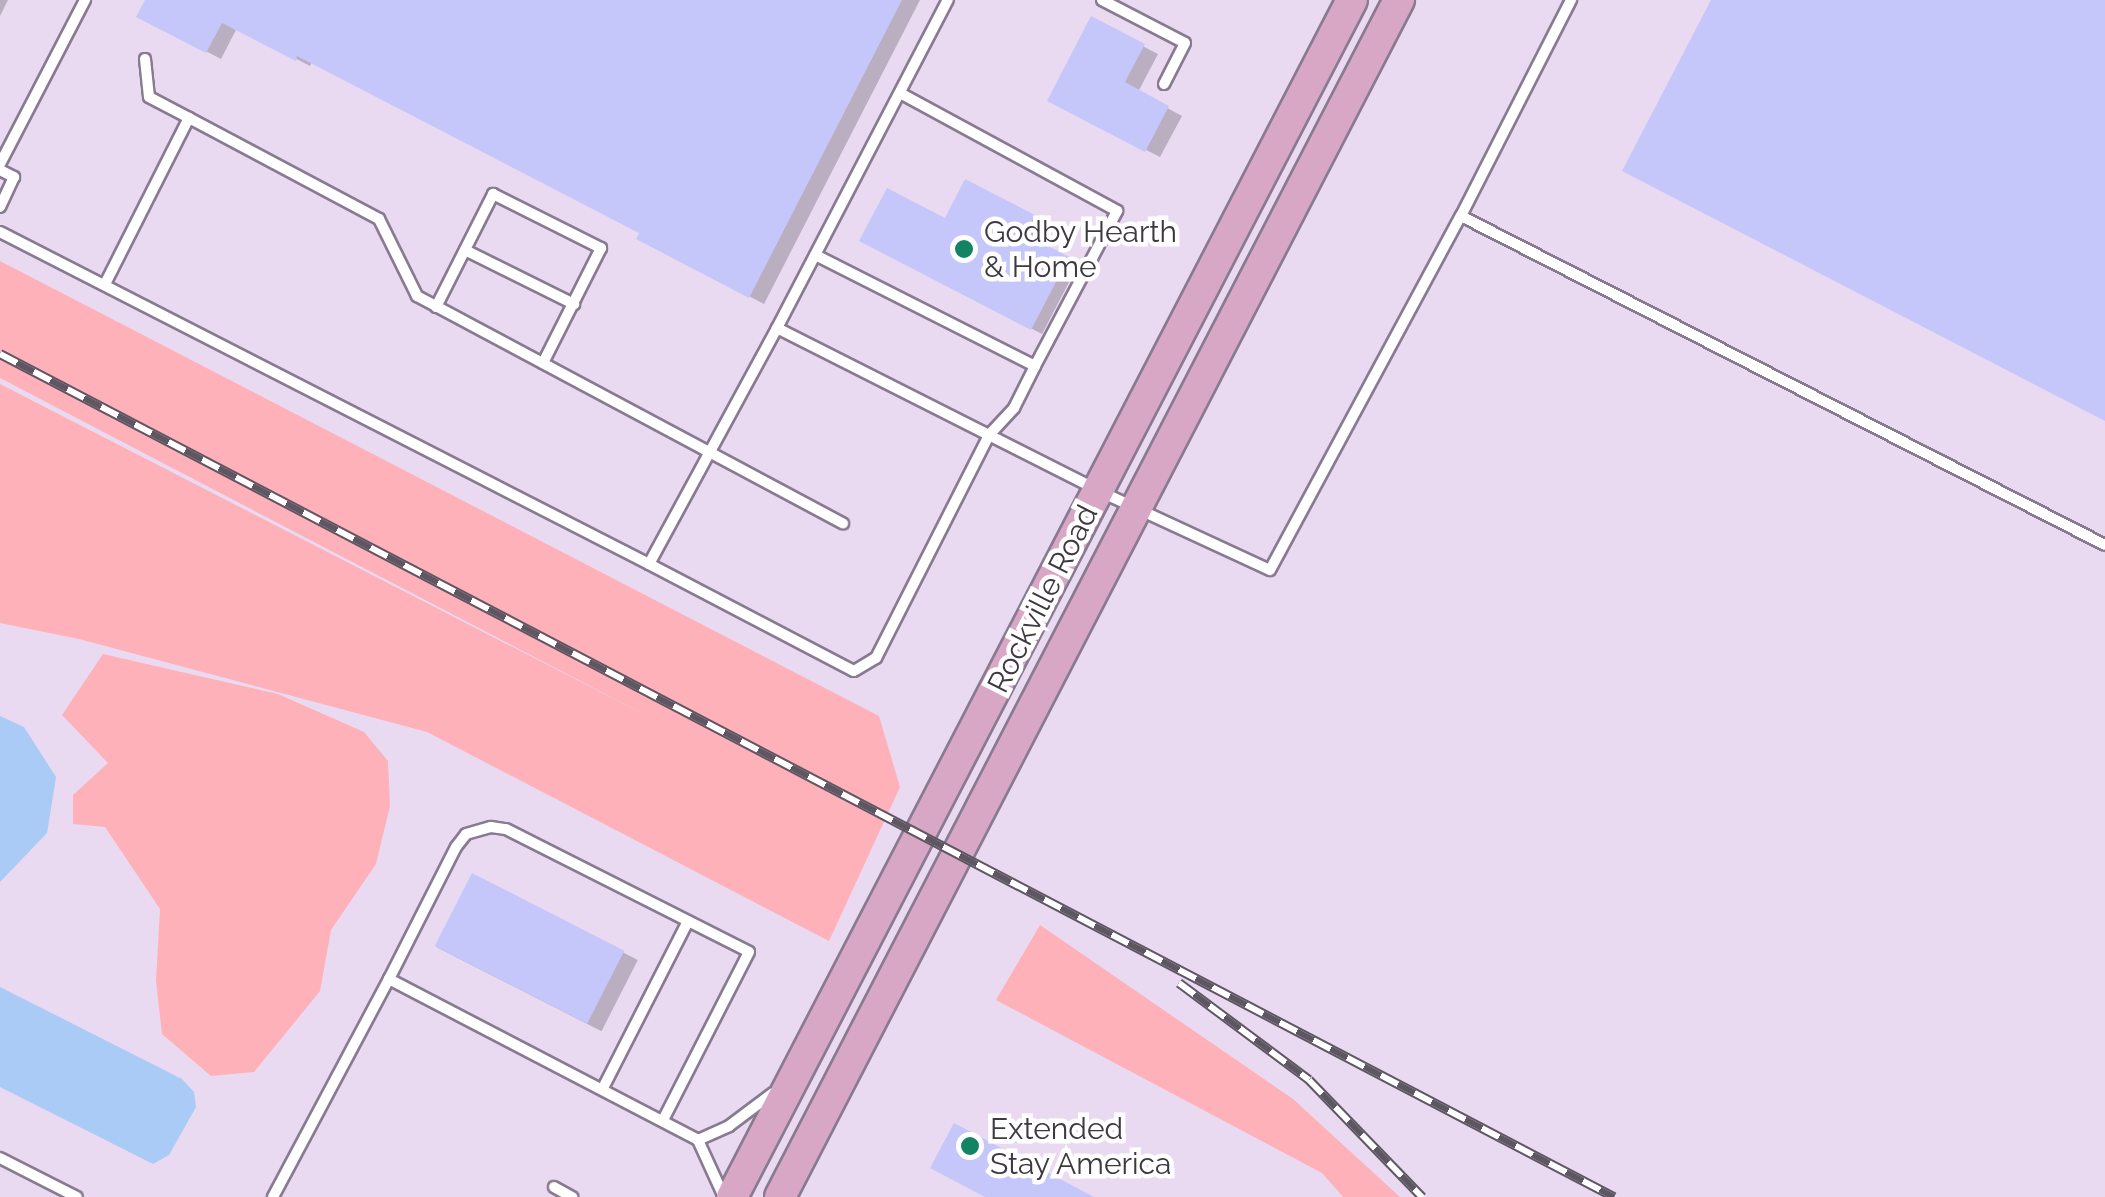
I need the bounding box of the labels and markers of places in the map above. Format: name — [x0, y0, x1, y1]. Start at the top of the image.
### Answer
place label: Godby Hearth & Home — [984, 214, 1178, 284]
marker: Godby Hearth & Home — [953, 238, 975, 260]
place label: Extended Stay America — [990, 1111, 1173, 1182]
marker: Extended Stay America — [959, 1135, 981, 1157]

